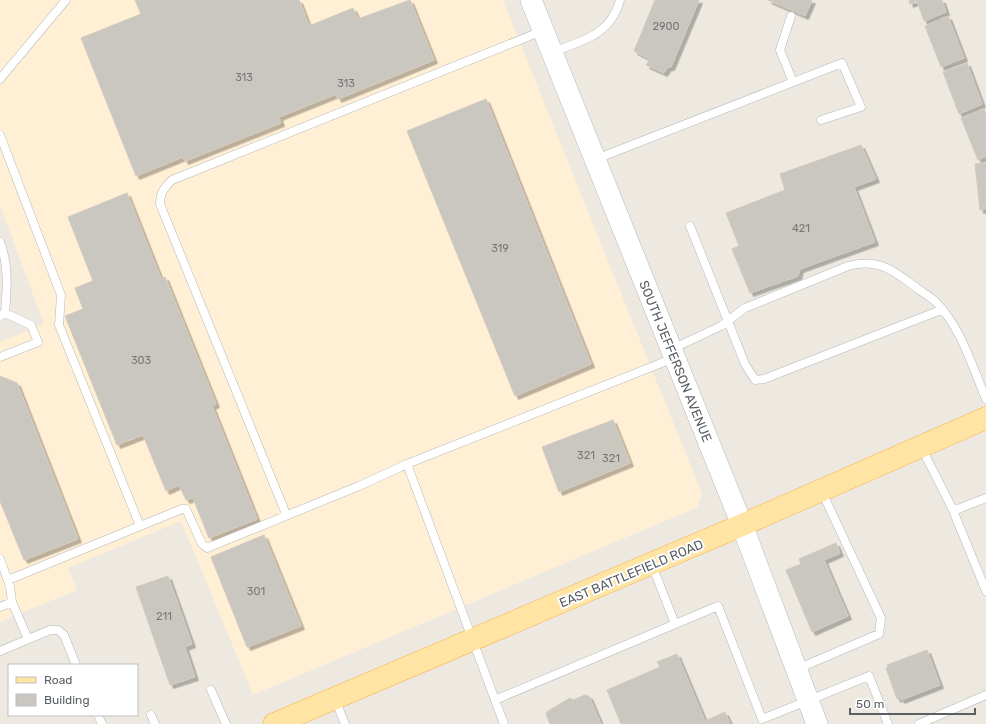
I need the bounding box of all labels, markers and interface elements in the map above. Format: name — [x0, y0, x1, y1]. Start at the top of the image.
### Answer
house number: 2900 — [653, 20, 679, 33]
house number: 313 — [235, 71, 253, 84]
house number: 313 — [337, 77, 355, 90]
house number: 421 — [792, 222, 810, 235]
house number: 319 — [491, 242, 509, 255]
street label: SOUTH JEFFERSON AVENUE — [636, 278, 715, 444]
house number: 303 — [131, 354, 151, 367]
house number: 321 — [577, 449, 595, 462]
house number: 321 — [602, 452, 620, 465]
street label: EAST BATTLEFIELD ROAD — [557, 536, 705, 611]
house number: 301 — [247, 585, 265, 598]
house number: 211 — [156, 610, 172, 623]
legend — [8, 664, 138, 716]
text: Road — [44, 673, 72, 687]
scale bar — [850, 690, 975, 716]
text: Building — [44, 693, 90, 707]
text: 50 m — [856, 697, 884, 711]

